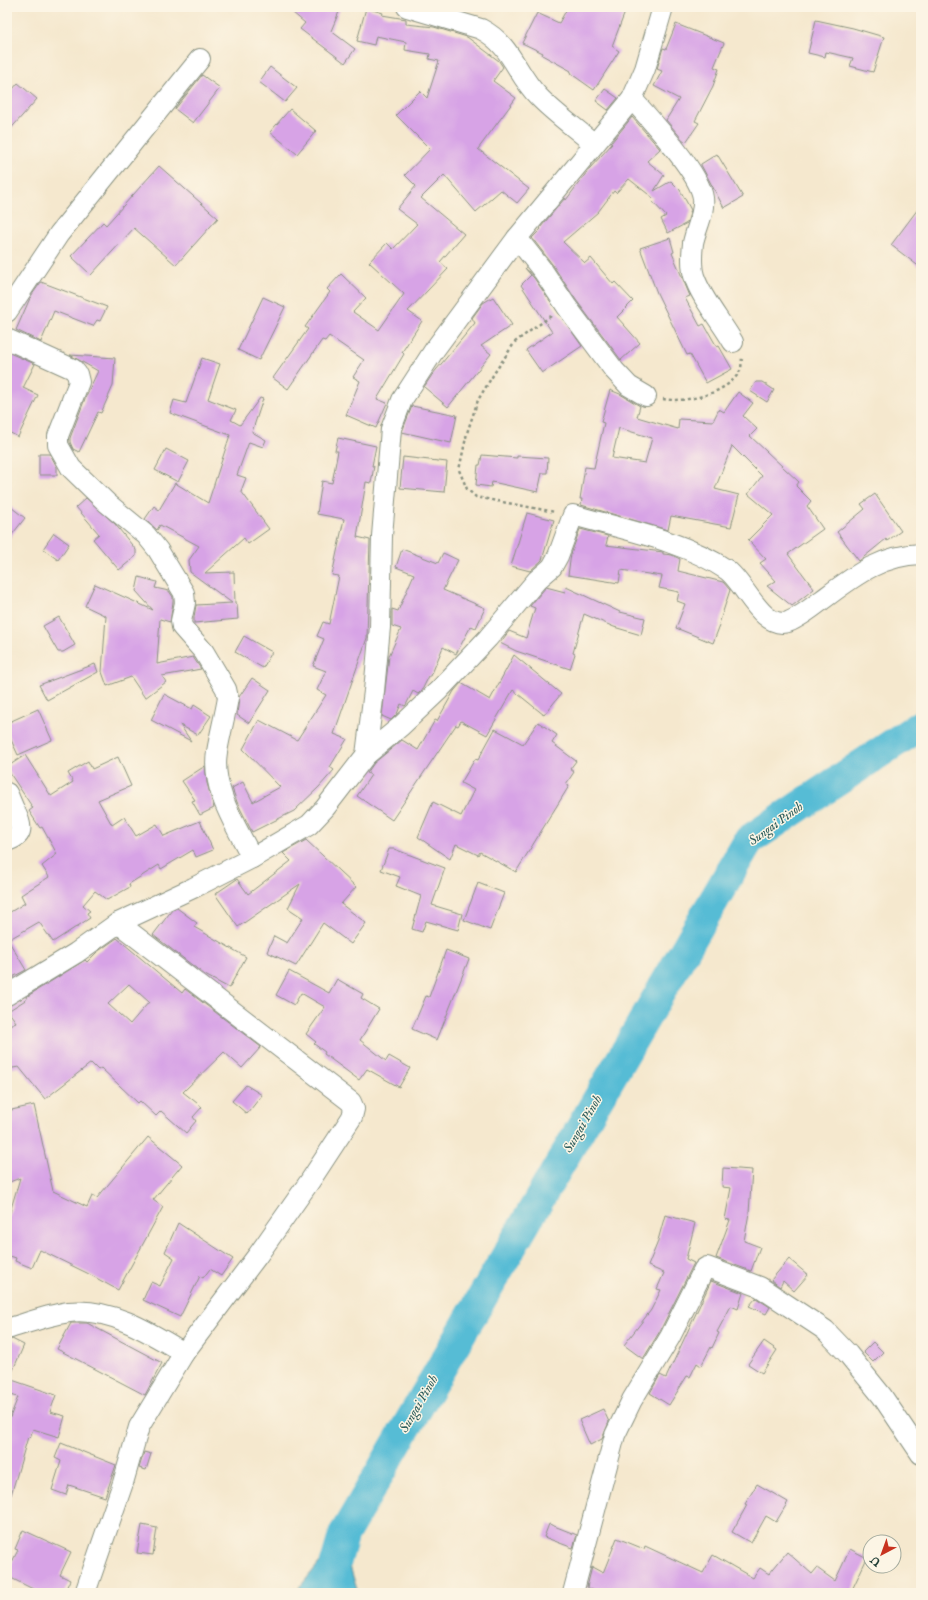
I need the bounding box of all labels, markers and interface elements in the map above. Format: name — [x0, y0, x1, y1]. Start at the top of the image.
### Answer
water label: Sungai Pinoh — [745, 798, 808, 850]
water label: Sungai Pinoh — [560, 1092, 607, 1156]
water label: Sungai Pinoh — [396, 1372, 443, 1436]
north arrow — [862, 1534, 902, 1574]
text: U — [867, 1552, 885, 1570]

